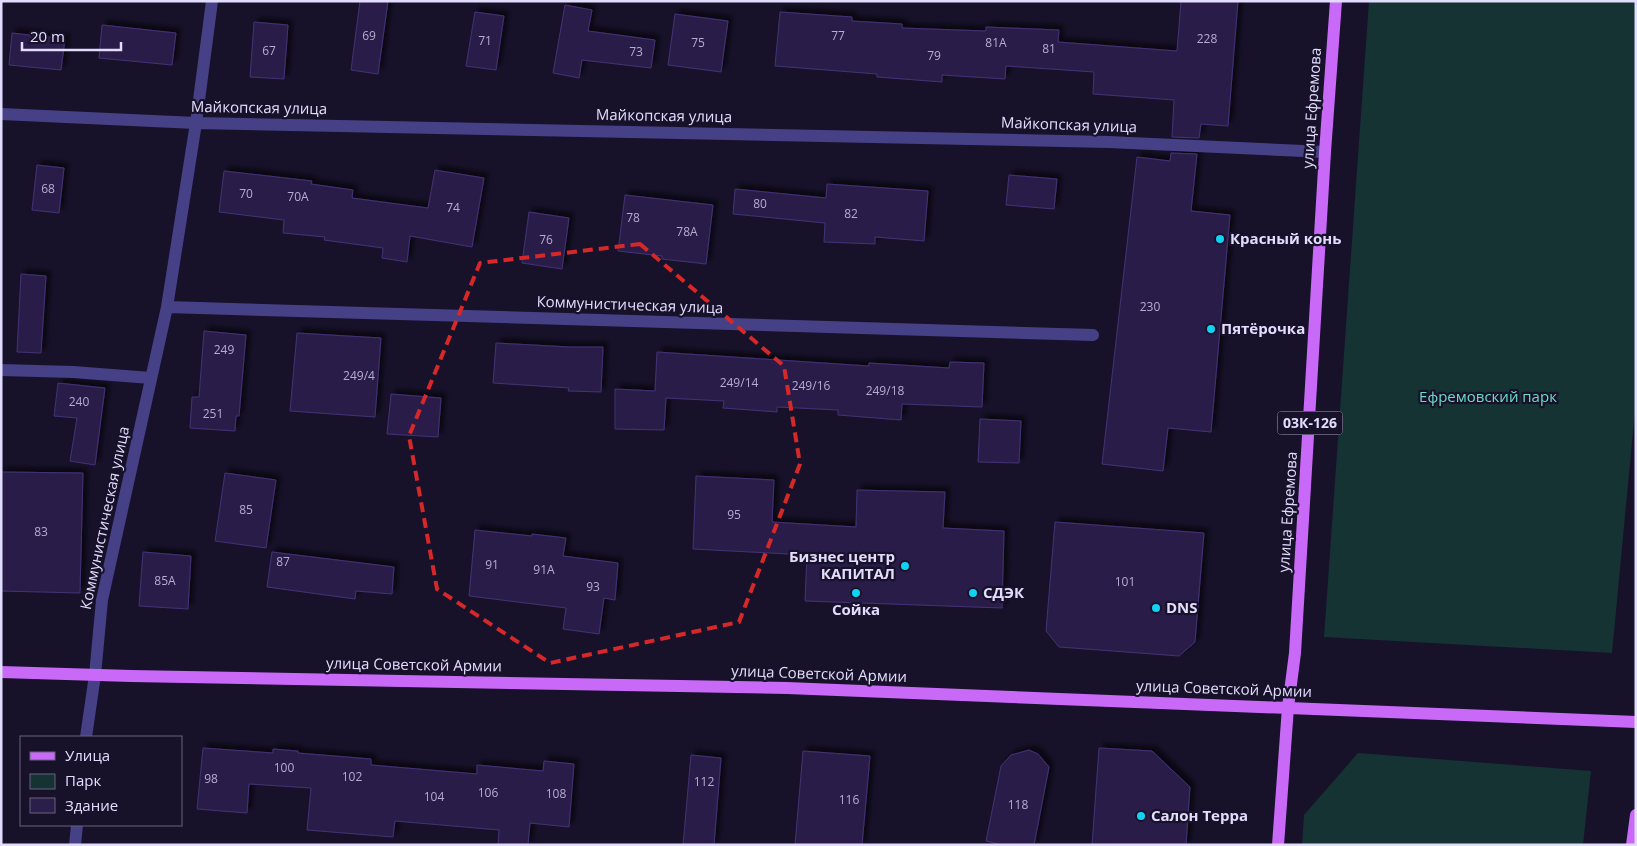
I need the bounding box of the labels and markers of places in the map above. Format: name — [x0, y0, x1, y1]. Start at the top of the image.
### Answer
place label: Красный конь — [1230, 228, 1341, 248]
marker: Красный конь — [1214, 233, 1226, 245]
place label: Пятёрочка — [1221, 318, 1305, 338]
marker: Пятёрочка — [1205, 323, 1217, 335]
place label: Бизнес центр КАПИТАЛ — [789, 546, 895, 583]
marker: Бизнес центр КАПИТАЛ — [899, 560, 911, 572]
place label: СДЭК — [983, 582, 1025, 602]
marker: Сойка — [850, 587, 862, 599]
marker: СДЭК — [967, 587, 979, 599]
place label: DNS — [1166, 597, 1198, 617]
place label: Сойка — [832, 599, 880, 619]
marker: DNS — [1150, 602, 1162, 614]
place label: Салон Терра — [1151, 805, 1248, 825]
marker: Салон Терра — [1135, 810, 1147, 822]

